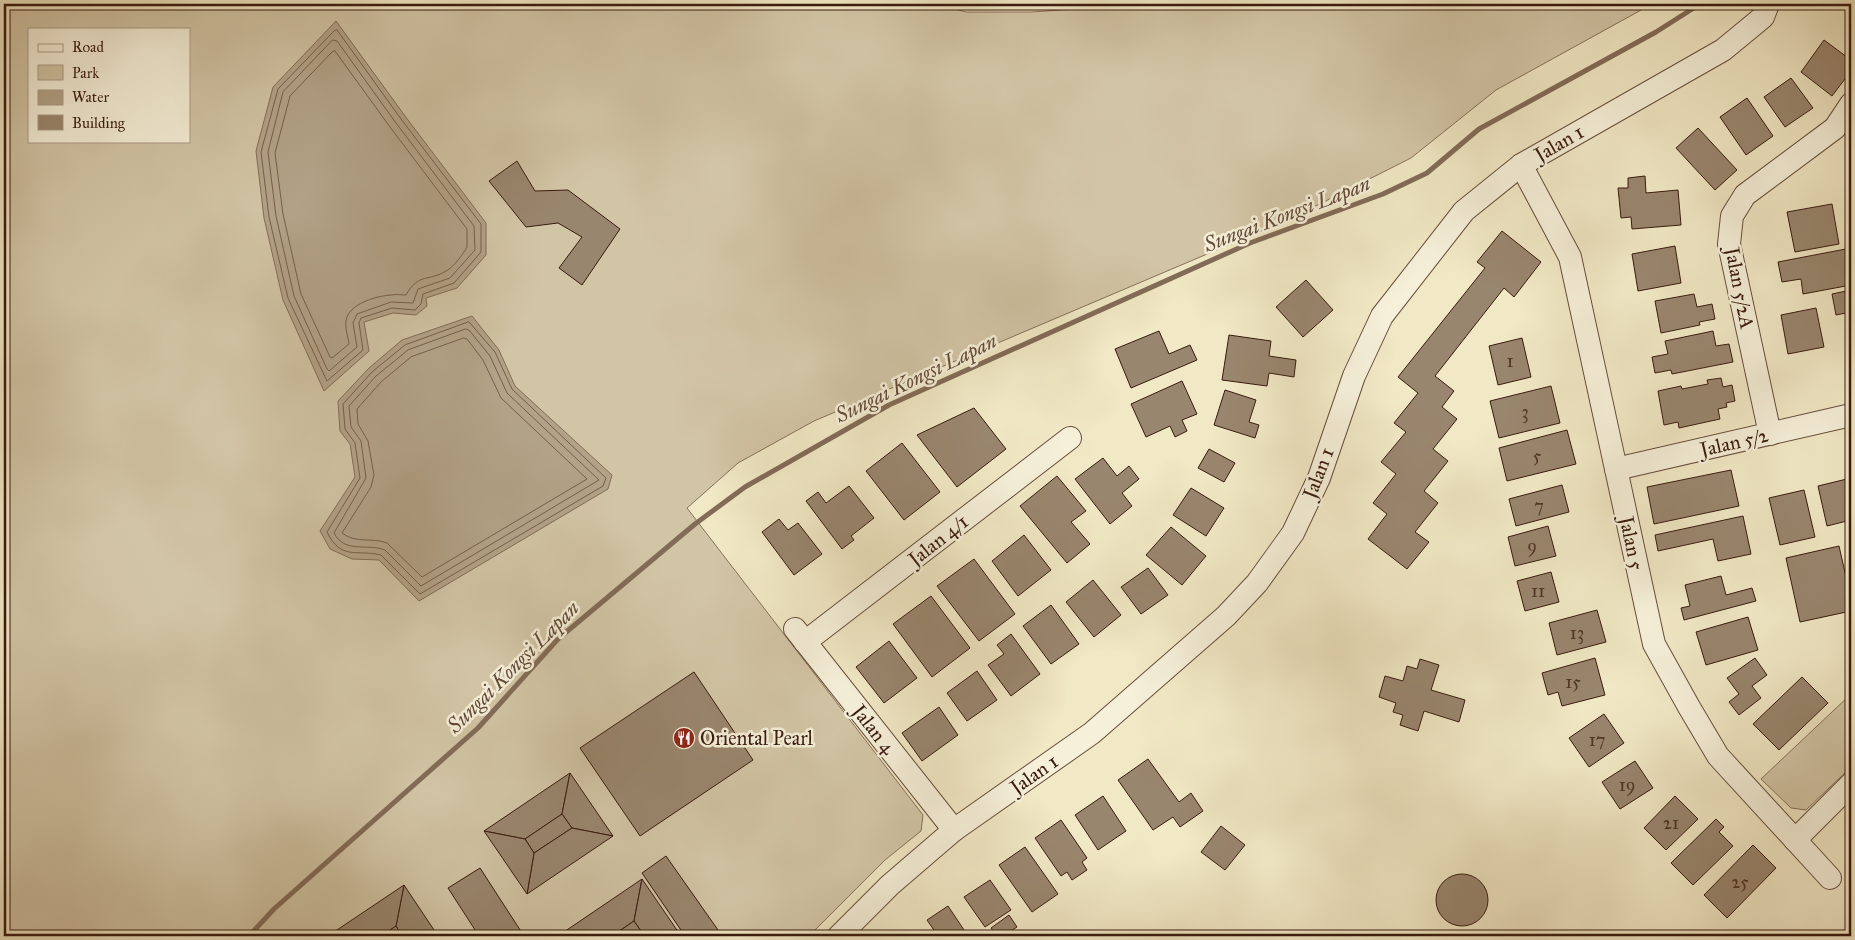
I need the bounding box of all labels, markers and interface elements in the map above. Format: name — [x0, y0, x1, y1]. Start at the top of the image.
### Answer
legend — [28, 28, 190, 142]
text: Road — [72, 38, 104, 56]
text: Park — [72, 64, 99, 82]
text: Water — [72, 88, 109, 106]
text: Building — [72, 114, 126, 132]
street label: Jalan 1 — [1528, 119, 1589, 168]
water label: Sungai Kongsi Lapan — [1199, 170, 1374, 258]
street label: Jalan 5/2A — [1719, 243, 1760, 332]
water label: Sungai Kongsi Lapan — [830, 328, 1001, 429]
house number: 1 — [1506, 350, 1514, 372]
house number: 3 — [1521, 401, 1529, 423]
street label: Jalan 5/2 — [1696, 422, 1771, 463]
street label: Jalan 1 — [1297, 444, 1340, 504]
house number: 5 — [1533, 445, 1542, 467]
house number: 7 — [1534, 495, 1544, 517]
street label: Jalan 4/1 — [902, 509, 973, 573]
street label: Jalan 5 — [1613, 512, 1649, 572]
house number: 9 — [1527, 535, 1537, 557]
house number: 11 — [1531, 580, 1545, 602]
water label: Sungai Kongsi Lapan — [441, 595, 585, 739]
house number: 13 — [1570, 622, 1584, 644]
house number: 15 — [1565, 671, 1581, 693]
street label: Jalan 4 — [845, 698, 901, 760]
restaurant icon: Oriental Pearl — [672, 726, 696, 750]
place label: Oriental Pearl — [700, 726, 814, 750]
house number: 17 — [1589, 729, 1605, 751]
street label: Jalan 1 — [1004, 749, 1063, 801]
house number: 19 — [1619, 774, 1635, 796]
house number: 21 — [1663, 812, 1679, 834]
house number: 25 — [1731, 871, 1749, 893]

